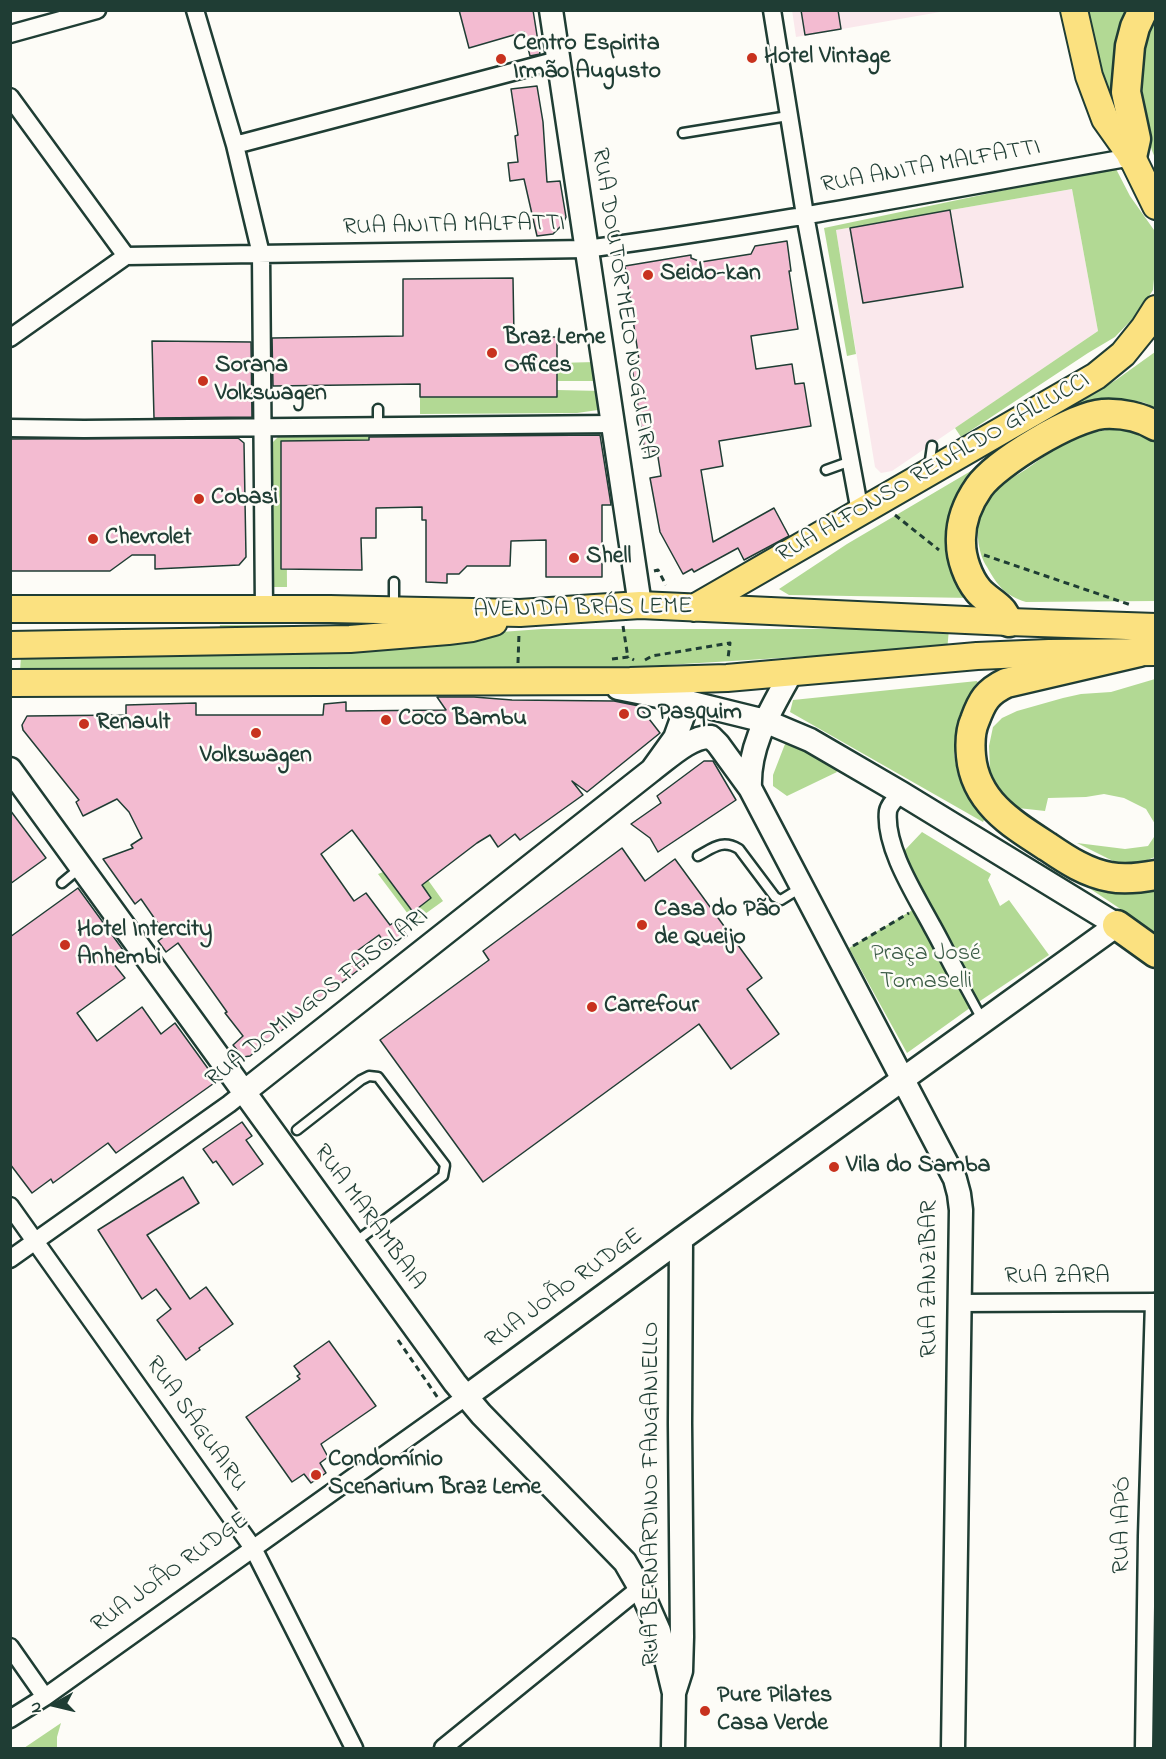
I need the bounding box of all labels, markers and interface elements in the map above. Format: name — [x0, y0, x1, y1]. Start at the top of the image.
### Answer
place label: Centro Espirita Irmão Augusto — [513, 31, 661, 87]
place label: Hotel Vintage — [764, 44, 890, 72]
marker: Hotel Vintage — [745, 51, 759, 65]
marker: Centro Espirita Irmão Augusto — [494, 52, 508, 66]
street label: RUA ANITA MALFATTI — [819, 135, 1043, 201]
street label: RUA DOUTOR MELO NOGUEIRA — [583, 146, 661, 462]
street label: RUA ANITA MALFATTI — [343, 211, 565, 243]
place label: Seido-kan — [660, 261, 761, 289]
marker: Seido-kan — [641, 268, 655, 282]
place label: Braz Leme Offices — [504, 325, 606, 381]
marker: Braz Leme Offices — [485, 346, 499, 360]
place label: Sorana Volkswagen — [215, 353, 327, 409]
street label: RUA ALFONSO RENALDO GALLUCCI — [772, 367, 1096, 571]
marker: Sorana Volkswagen — [196, 374, 210, 388]
place label: Cobasi — [211, 485, 278, 513]
marker: Cobasi — [192, 492, 206, 506]
place label: Chevrolet — [105, 525, 192, 553]
marker: Chevrolet — [86, 532, 100, 546]
place label: Shell — [586, 544, 632, 572]
marker: Shell — [567, 551, 581, 565]
street label: AVENIDA BRÁS LEME — [473, 594, 693, 626]
place label: O Pasquim — [636, 700, 742, 728]
place label: Coco Bambu — [398, 706, 527, 734]
marker: O Pasquim — [617, 707, 631, 721]
place label: Renault — [96, 710, 171, 738]
marker: Coco Bambu — [379, 713, 393, 727]
marker: Renault — [77, 717, 91, 731]
marker: Volkswagen — [249, 726, 263, 740]
place label: Volkswagen — [200, 743, 312, 771]
place label: Casa do Pão de Queijo — [654, 897, 780, 953]
street label: RUA DOMINGOS FASOLARI — [201, 903, 435, 1095]
place label: Hotel Intercity Anhembi — [77, 917, 212, 973]
marker: Casa do Pão de Queijo — [635, 918, 649, 932]
marker: Hotel Intercity Anhembi — [58, 938, 72, 952]
park label: Praça José Tomaselli — [871, 941, 981, 997]
place label: Carrefour — [604, 993, 699, 1021]
marker: Carrefour — [585, 1000, 599, 1014]
street label: RUA MARAMBAIA — [306, 1140, 430, 1296]
place label: Vila do Samba — [846, 1153, 990, 1181]
marker: Vila do Samba — [827, 1160, 841, 1174]
street label: RUA ZANZIBAR — [917, 1200, 945, 1358]
street label: RUA JOÃO RUDGE — [481, 1223, 649, 1357]
street label: RUA ZARA — [1004, 1264, 1110, 1292]
street label: RUA BERNARDINO FANGANIELLO — [639, 1322, 667, 1666]
street label: RUA SÁGUAIRU — [138, 1352, 252, 1498]
place label: Condomínio Scenarium Braz Leme — [328, 1447, 541, 1503]
marker: Condomínio Scenarium Braz Leme — [309, 1468, 323, 1482]
street label: RUA IAPÓ — [1109, 1476, 1139, 1574]
street label: RUA JOÃO RUDGE — [87, 1507, 255, 1641]
north arrow — [24, 1675, 84, 1735]
place label: Pure Pilates Casa Verde — [717, 1683, 832, 1739]
text: N — [24, 1700, 49, 1715]
marker: Pure Pilates Casa Verde — [698, 1704, 712, 1718]

